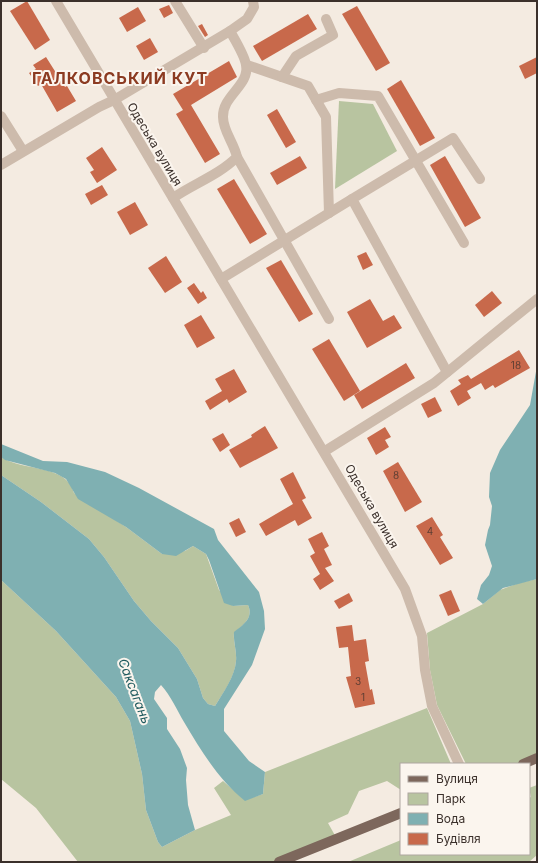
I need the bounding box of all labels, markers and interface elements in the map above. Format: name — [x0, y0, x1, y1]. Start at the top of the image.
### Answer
district label: ГАЛКОВСЬКИЙ КУТ — [32, 68, 208, 88]
street label: Одеська вулиця — [124, 100, 186, 188]
house number: 18 — [511, 359, 521, 371]
street label: Одеська вулиця — [342, 461, 402, 551]
house number: 8 — [393, 469, 399, 481]
house number: 4 — [427, 525, 433, 537]
water label: Саксагань — [115, 656, 155, 726]
house number: 3 — [355, 675, 361, 687]
house number: 1 — [361, 691, 365, 703]
legend — [400, 763, 530, 855]
text: Вулиця — [436, 771, 478, 786]
text: Парк — [436, 791, 466, 806]
text: Вода — [436, 811, 465, 826]
text: Будівля — [436, 831, 481, 846]

